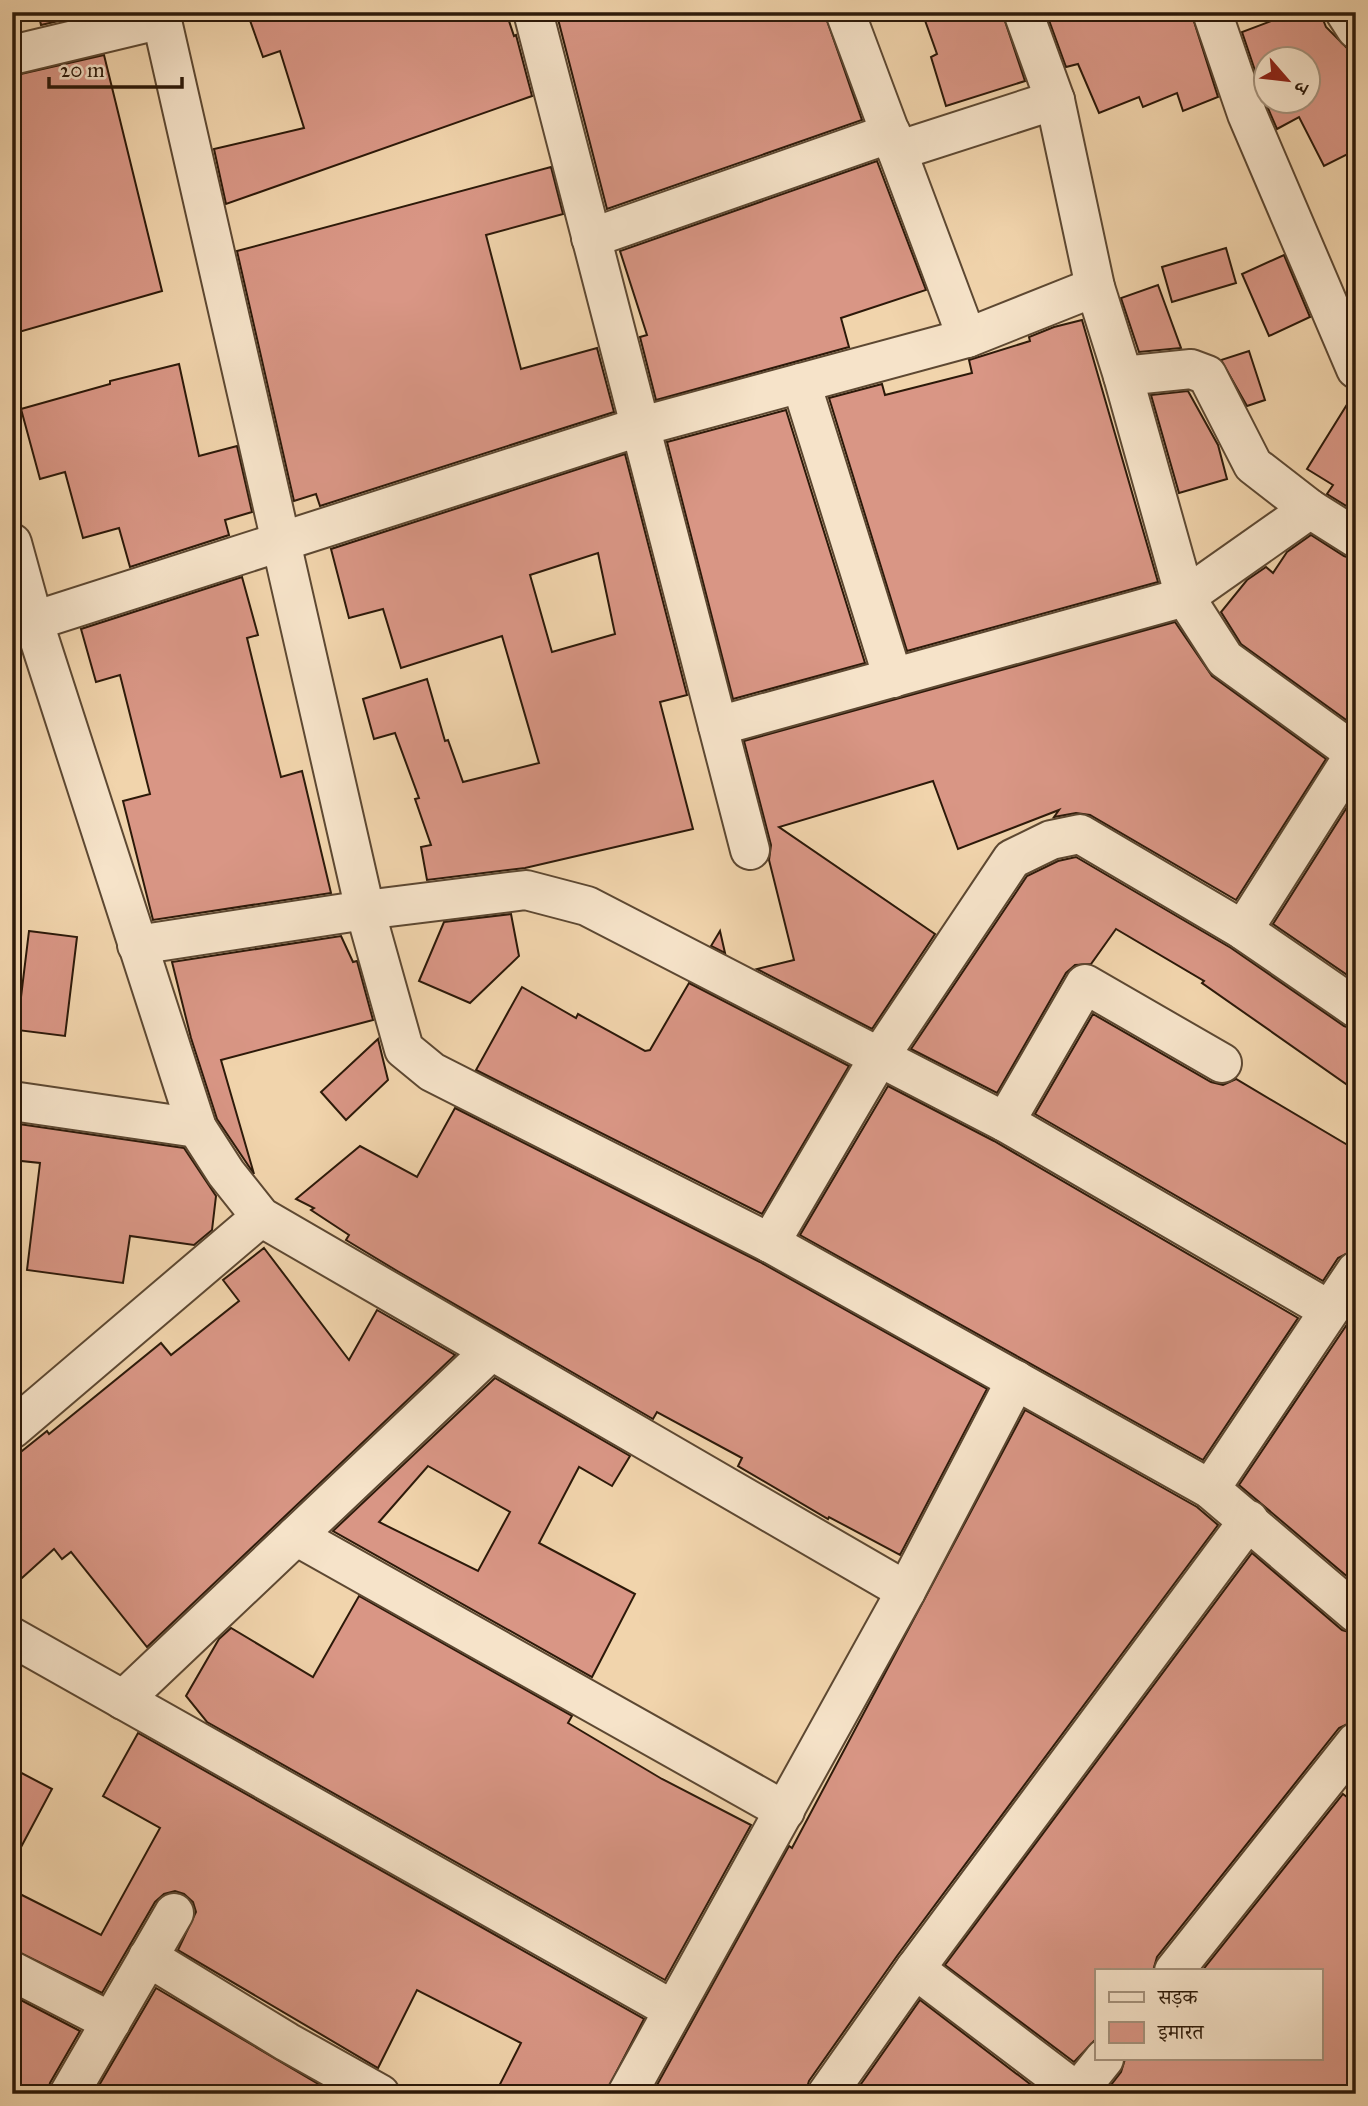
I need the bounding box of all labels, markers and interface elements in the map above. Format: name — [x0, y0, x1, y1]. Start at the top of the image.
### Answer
scale bar — [49, 46, 182, 90]
north arrow — [1252, 46, 1322, 116]
text: 20 m — [60, 57, 105, 83]
text: उ — [1289, 76, 1315, 99]
legend — [1095, 1969, 1322, 2060]
text: सड़क — [1157, 1984, 1198, 2010]
text: इमारत — [1157, 2019, 1205, 2045]

